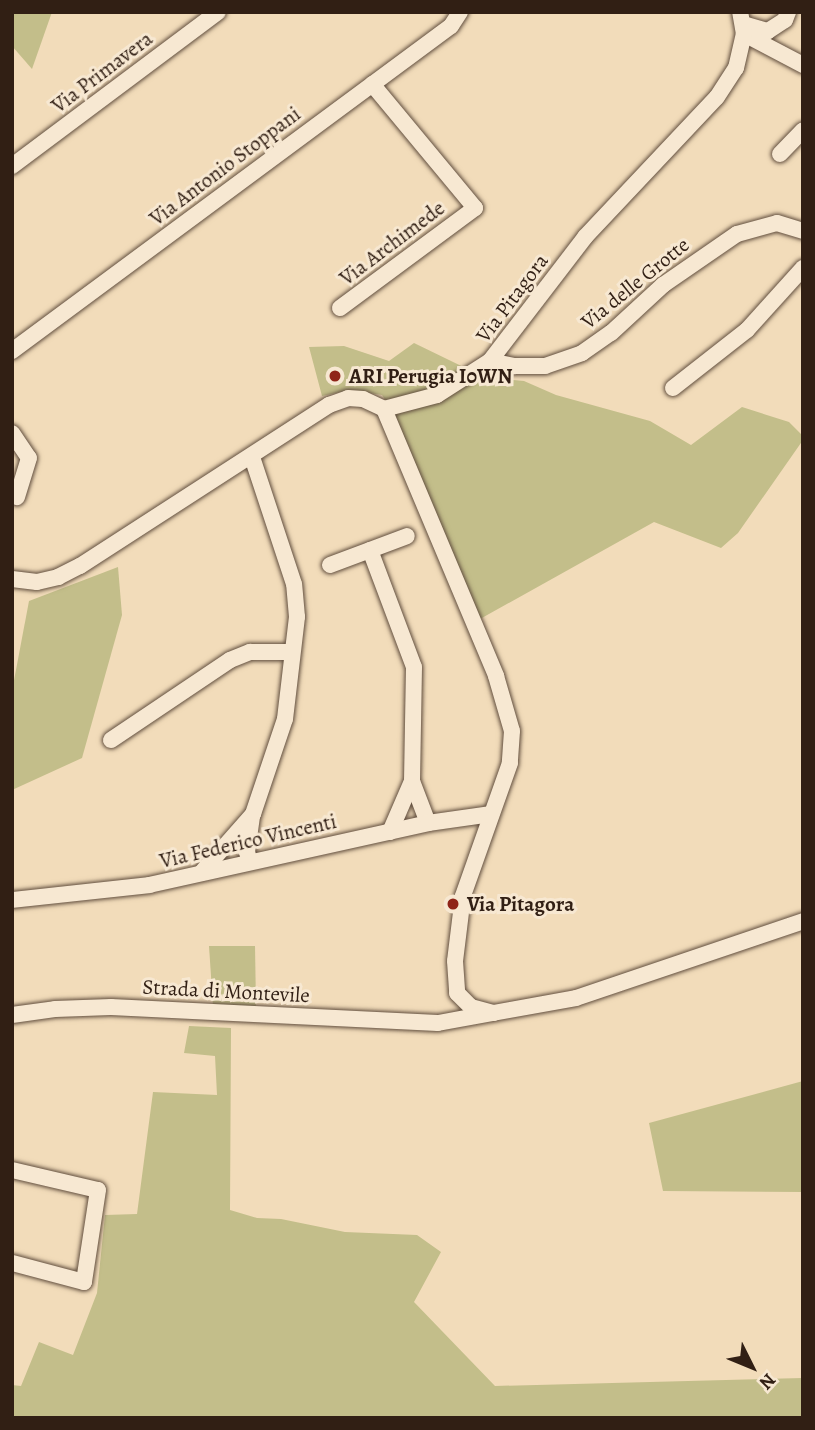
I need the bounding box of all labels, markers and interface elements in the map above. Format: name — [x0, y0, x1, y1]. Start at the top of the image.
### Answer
street label: Via Primavera — [46, 26, 158, 118]
street label: Via Antonio Stoppani — [145, 101, 305, 231]
street label: Via Archimede — [334, 195, 450, 291]
street label: Via delle Grotte — [576, 232, 694, 334]
street label: Via Pitagora — [471, 249, 553, 347]
place label: ARI Perugia I0WN — [349, 363, 512, 389]
marker: ARI Perugia I0WN — [327, 368, 343, 384]
street label: Via Federico Vincenti — [157, 808, 339, 874]
place label: Via Pitagora — [467, 891, 574, 917]
marker: Via Pitagora — [445, 896, 461, 912]
street label: Strada di Montevile — [142, 974, 310, 1008]
north arrow — [717, 1332, 787, 1402]
text: N — [753, 1367, 782, 1395]

